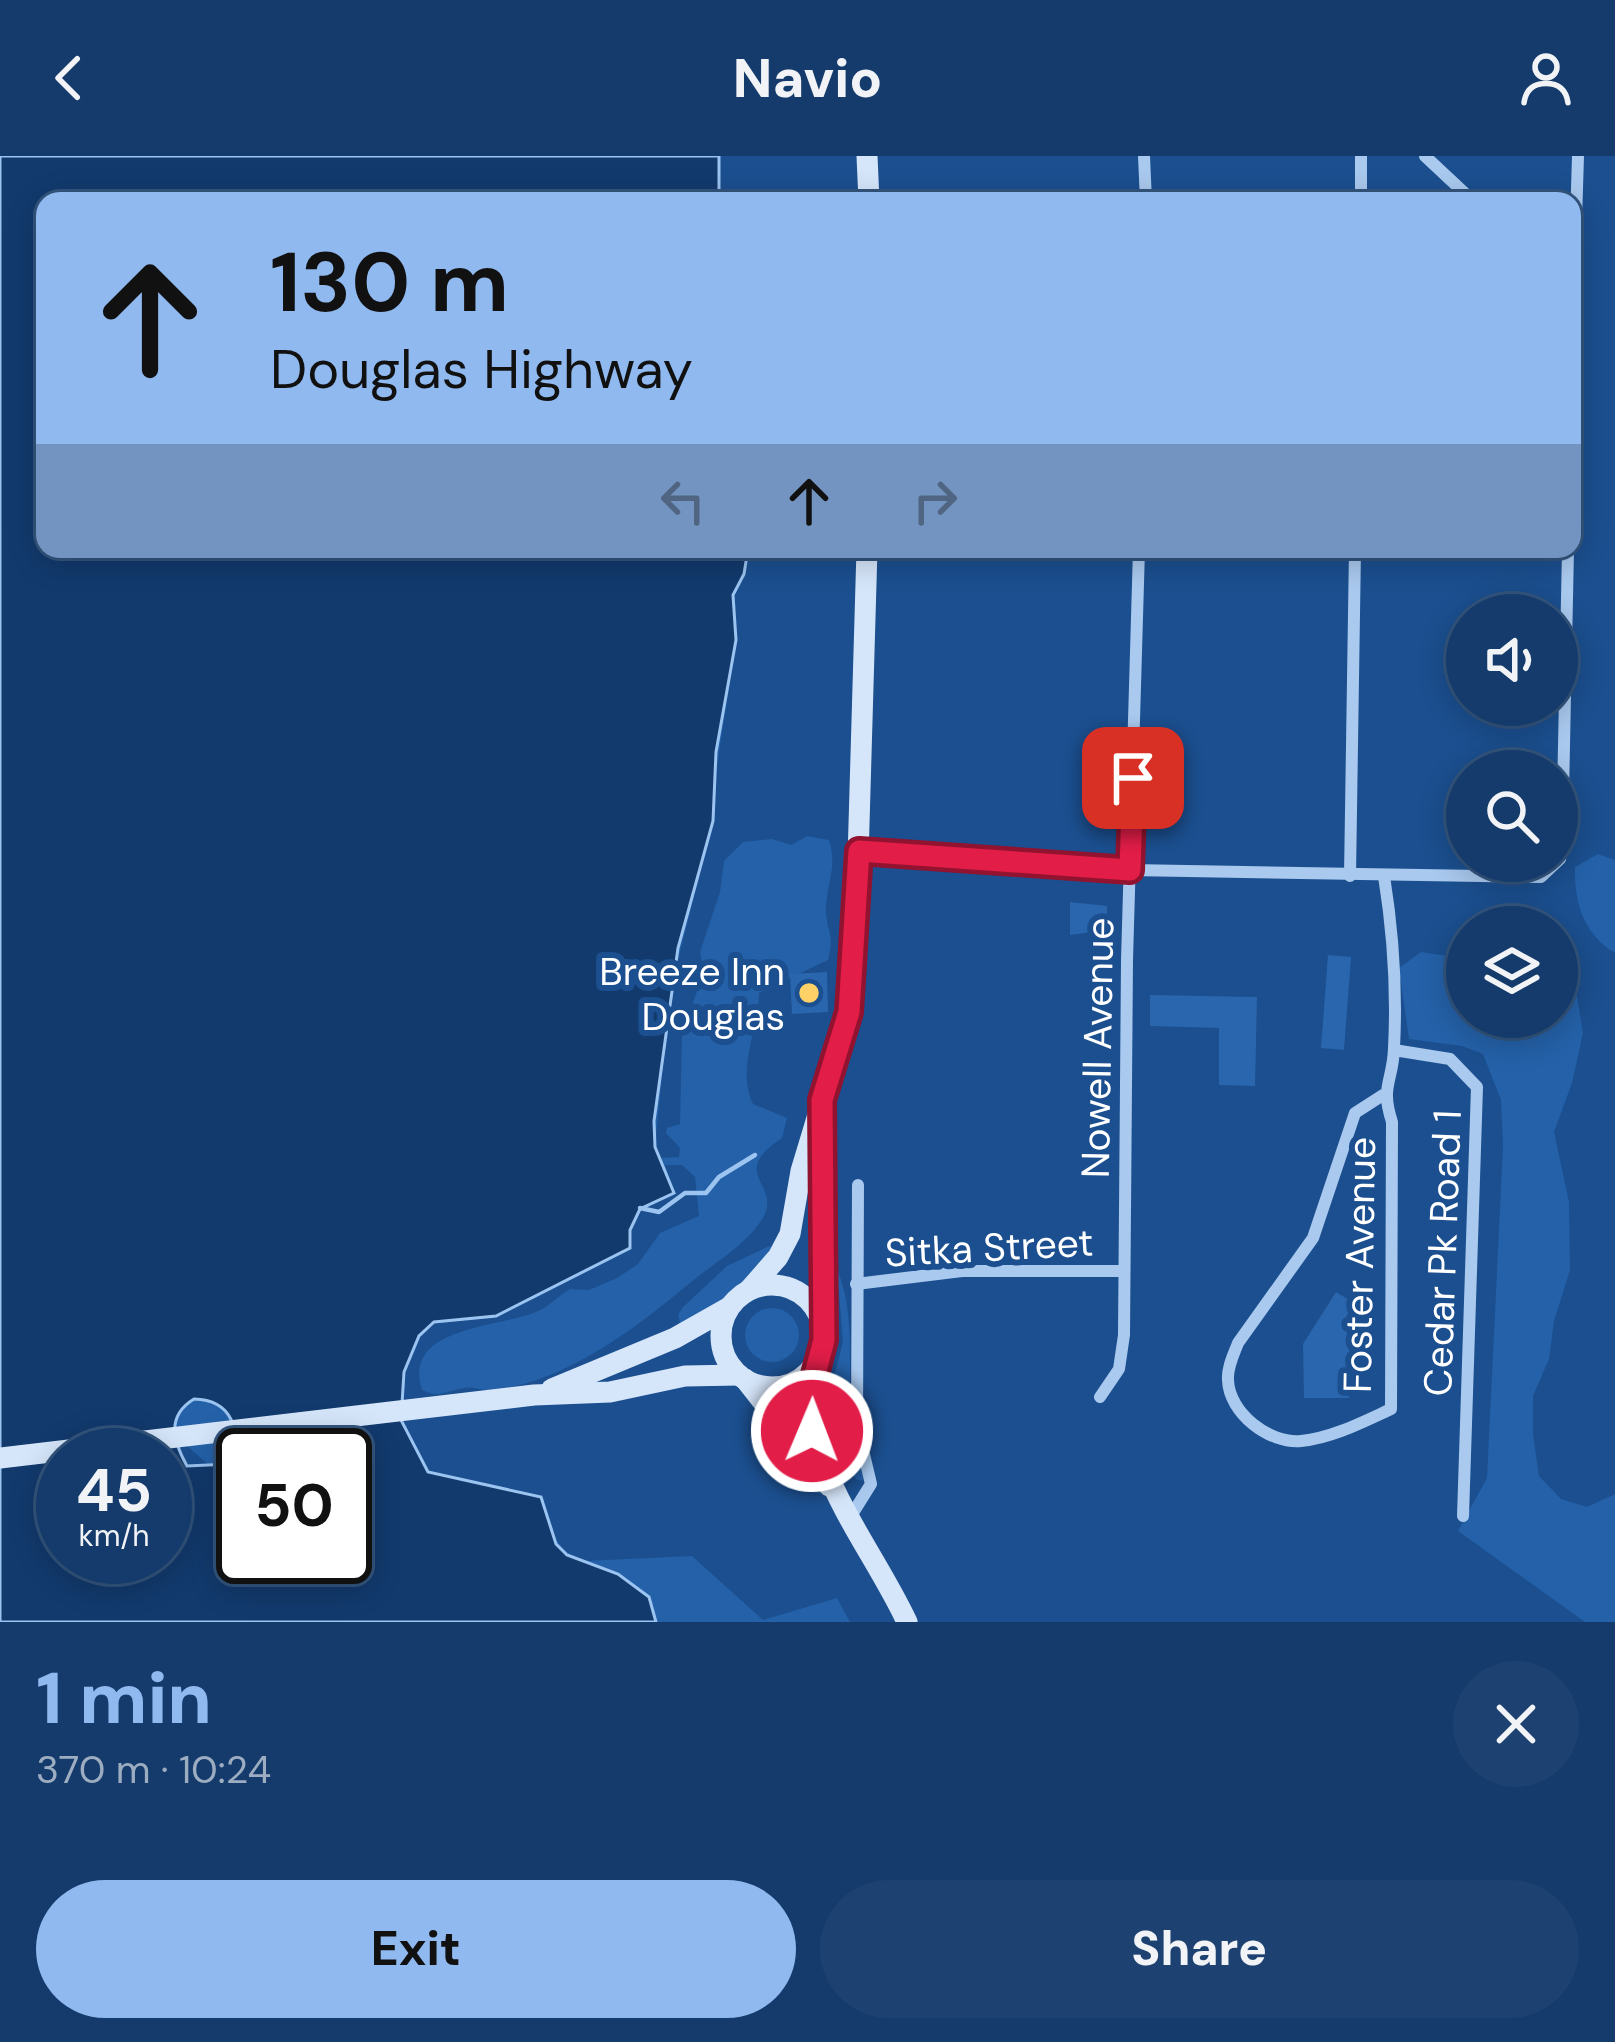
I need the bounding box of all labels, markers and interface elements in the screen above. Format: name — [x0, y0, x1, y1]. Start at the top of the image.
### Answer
text: Navio — [733, 43, 882, 114]
icon: back — [36, 45, 102, 111]
icon: person — [1513, 45, 1579, 111]
text: 130 m — [270, 228, 509, 337]
icon: ahead — [72, 240, 228, 396]
text: Douglas Highway — [270, 334, 693, 405]
icon: left — [650, 468, 716, 534]
icon: ahead — [776, 468, 842, 534]
icon: right — [902, 468, 968, 534]
map controls — [1446, 594, 1578, 1038]
button: sound — [1446, 594, 1578, 726]
pin — [1082, 727, 1184, 829]
icon: arrive — [1100, 745, 1166, 811]
button: search — [1446, 750, 1578, 882]
button: layers — [1446, 906, 1578, 1038]
street label: Nowell Avenue — [1070, 917, 1125, 1179]
place label: Breeze Inn Douglas — [599, 946, 785, 1042]
marker: Breeze Inn Douglas — [796, 980, 822, 1006]
street label: Cedar Pk Road 1 — [1412, 1109, 1473, 1397]
street label: Foster Avenue — [1332, 1137, 1387, 1393]
street label: Sitka Street — [883, 1217, 1095, 1278]
position arrow — [749, 1368, 875, 1494]
speed limit sign: 50 — [216, 1428, 372, 1584]
text: 45 — [76, 1451, 152, 1530]
text: km/h — [79, 1516, 149, 1555]
text: 1 min — [36, 1652, 212, 1745]
button: close — [1453, 1661, 1579, 1787]
text: 370 m · 10:24 — [36, 1744, 271, 1795]
button: Exit — [36, 1880, 796, 2018]
button: Share — [820, 1880, 1579, 2018]

